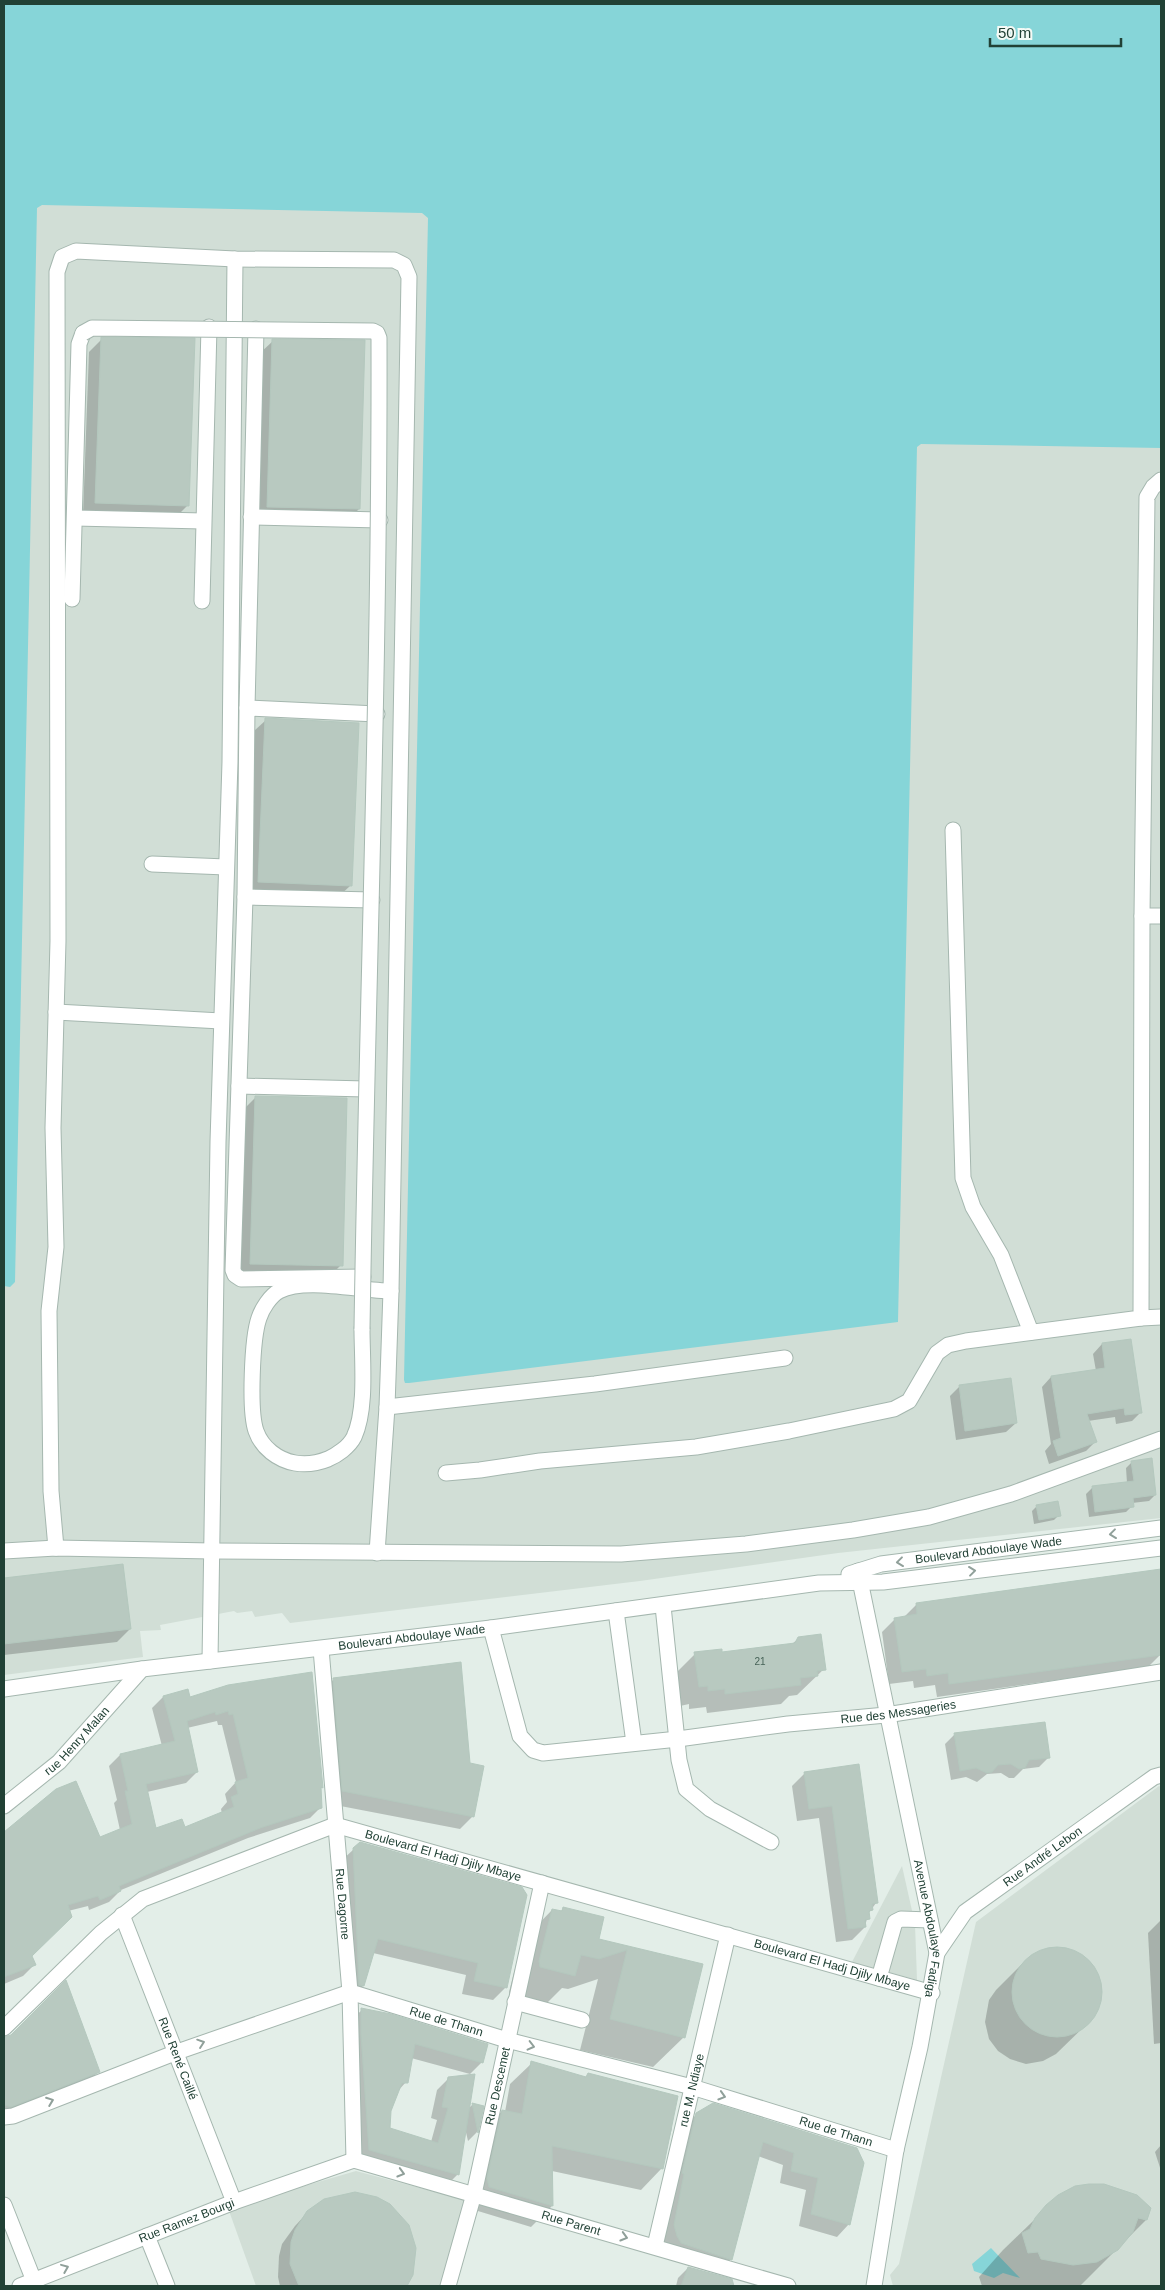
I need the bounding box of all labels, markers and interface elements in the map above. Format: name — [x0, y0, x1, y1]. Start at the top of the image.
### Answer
scale bar — [990, 15, 1121, 47]
text: 50 m — [998, 24, 1031, 41]
one-way arrow — [1109, 1528, 1117, 1539]
street label: Boulevard Abdoulaye Wade — [914, 1534, 1063, 1567]
one-way arrow — [895, 1556, 904, 1566]
one-way arrow — [969, 1566, 977, 1577]
street label: Boulevard Abdoulaye Wade — [337, 1622, 486, 1653]
house number: 21 — [754, 1656, 766, 1667]
street label: Rue des Messageries — [840, 1697, 957, 1726]
street label: rue Henry Malan — [41, 1704, 112, 1778]
street label: Rue André Lebon — [1000, 1824, 1085, 1889]
street label: Boulevard El Hadj Djily Mbaye — [364, 1827, 523, 1884]
street label: Avenue Abdoulaye Fadiga — [911, 1858, 944, 1999]
street label: Rue Dagorne — [333, 1868, 353, 1941]
street label: Boulevard El Hadj Djily Mbaye — [752, 1936, 912, 1994]
street label: Rue de Thann — [408, 2004, 485, 2039]
street label: Rue René Caillé — [156, 2015, 201, 2102]
one-way arrow — [197, 2039, 205, 2049]
one-way arrow — [526, 2040, 535, 2051]
street label: Rue Descemet — [482, 2045, 513, 2126]
street label: rue M. Ndiaye — [676, 2052, 707, 2128]
one-way arrow — [717, 2091, 725, 2101]
one-way arrow — [45, 2097, 54, 2108]
street label: Rue de Thann — [798, 2114, 874, 2149]
one-way arrow — [396, 2168, 404, 2178]
street label: Rue Ramez Bourgi — [137, 2196, 236, 2246]
street label: Rue Parent — [540, 2208, 603, 2238]
one-way arrow — [619, 2232, 628, 2242]
one-way arrow — [60, 2264, 69, 2275]

